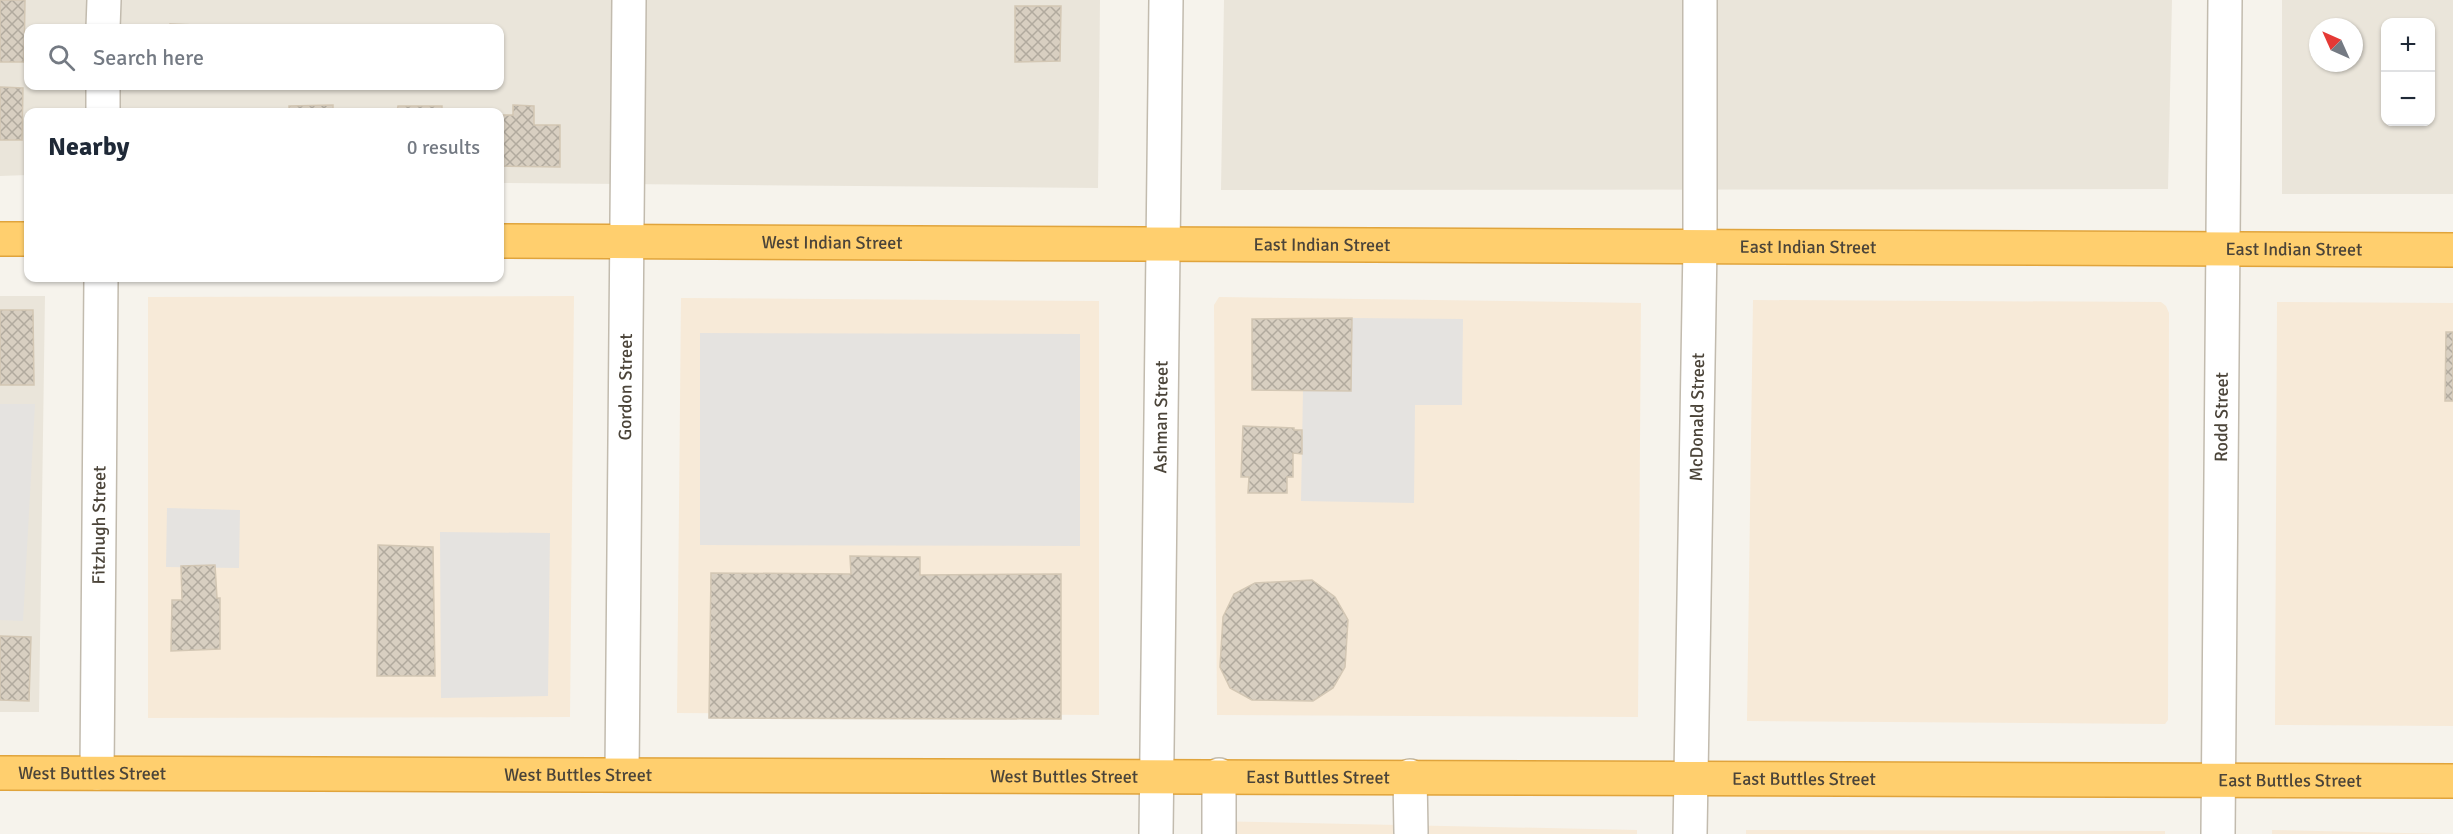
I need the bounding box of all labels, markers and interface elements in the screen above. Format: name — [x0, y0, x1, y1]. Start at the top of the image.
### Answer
north arrow — [2309, 18, 2363, 72]
map controls — [2381, 18, 2435, 126]
button: + — [2381, 18, 2435, 72]
search box — [24, 24, 504, 90]
icon: search — [45, 41, 78, 74]
text: Search here — [93, 44, 204, 71]
button: − — [2381, 72, 2435, 126]
text: Nearby — [48, 131, 129, 163]
text: 0 results — [407, 135, 480, 160]
street label: West Indian Street — [761, 231, 903, 254]
street label: East Indian Street — [1254, 233, 1390, 256]
street label: East Indian Street — [1740, 236, 1876, 258]
street label: East Indian Street — [2226, 238, 2362, 261]
street label: Gordon Street — [614, 333, 637, 441]
street label: McDonald Street — [1685, 353, 1709, 482]
street label: Ashman Street — [1149, 360, 1173, 474]
street label: Rodd Street — [2210, 372, 2233, 462]
street label: Fitzhugh Street — [88, 466, 110, 584]
street label: West Buttles Street — [18, 762, 166, 785]
street label: West Buttles Street — [504, 764, 652, 786]
street label: West Buttles Street — [990, 765, 1138, 788]
street label: East Buttles Street — [1246, 766, 1390, 789]
street label: East Buttles Street — [1732, 768, 1876, 790]
street label: East Buttles Street — [2218, 769, 2362, 792]

